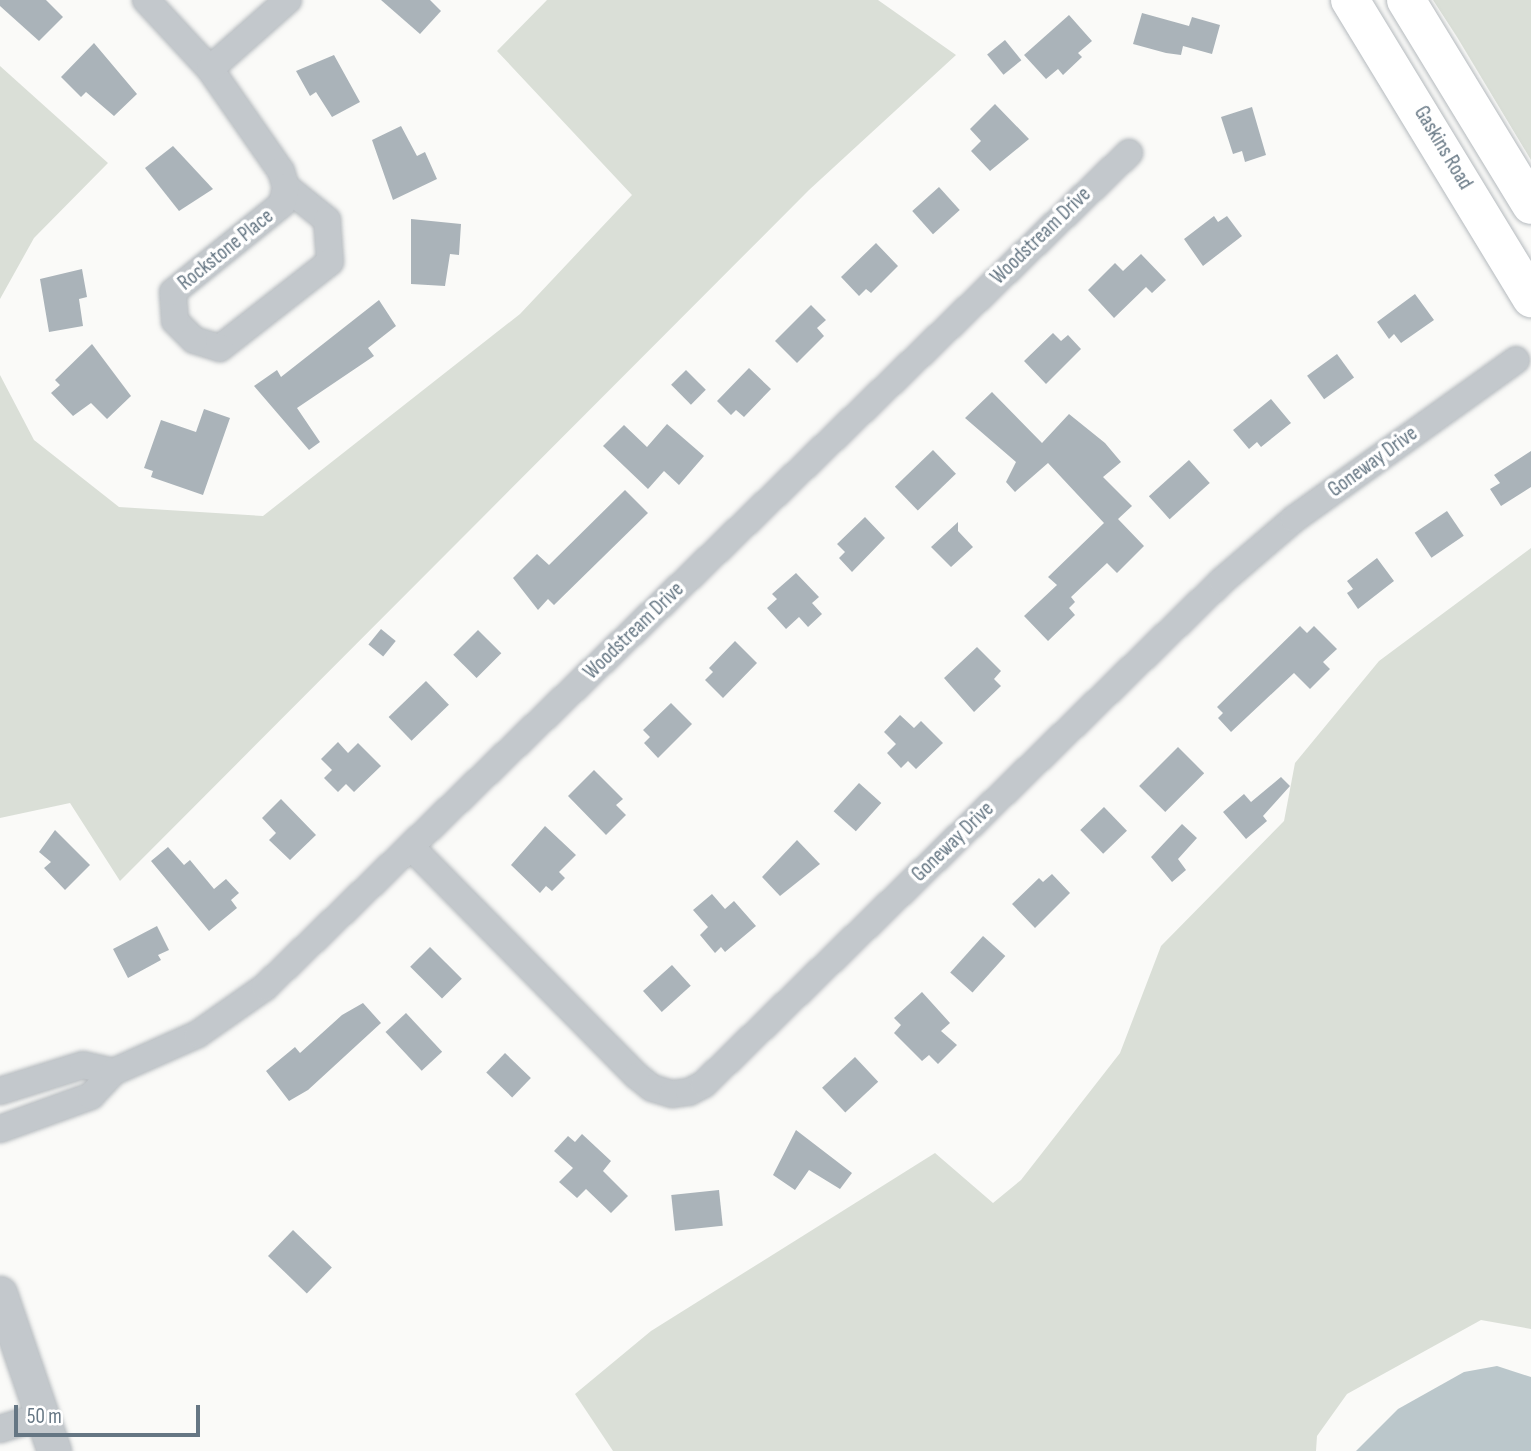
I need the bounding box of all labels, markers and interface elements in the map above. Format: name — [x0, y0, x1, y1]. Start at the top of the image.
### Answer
street label: Gaskins Road — [1408, 102, 1478, 194]
street label: Woodstream Drive — [986, 182, 1096, 290]
street label: Rockstone Place — [173, 204, 279, 296]
street label: Goneway Drive — [1323, 421, 1423, 503]
street label: Woodstream Drive — [579, 577, 689, 685]
street label: Goneway Drive — [907, 797, 999, 887]
scale bar — [18, 1392, 203, 1436]
text: 50 m — [27, 1404, 62, 1429]

